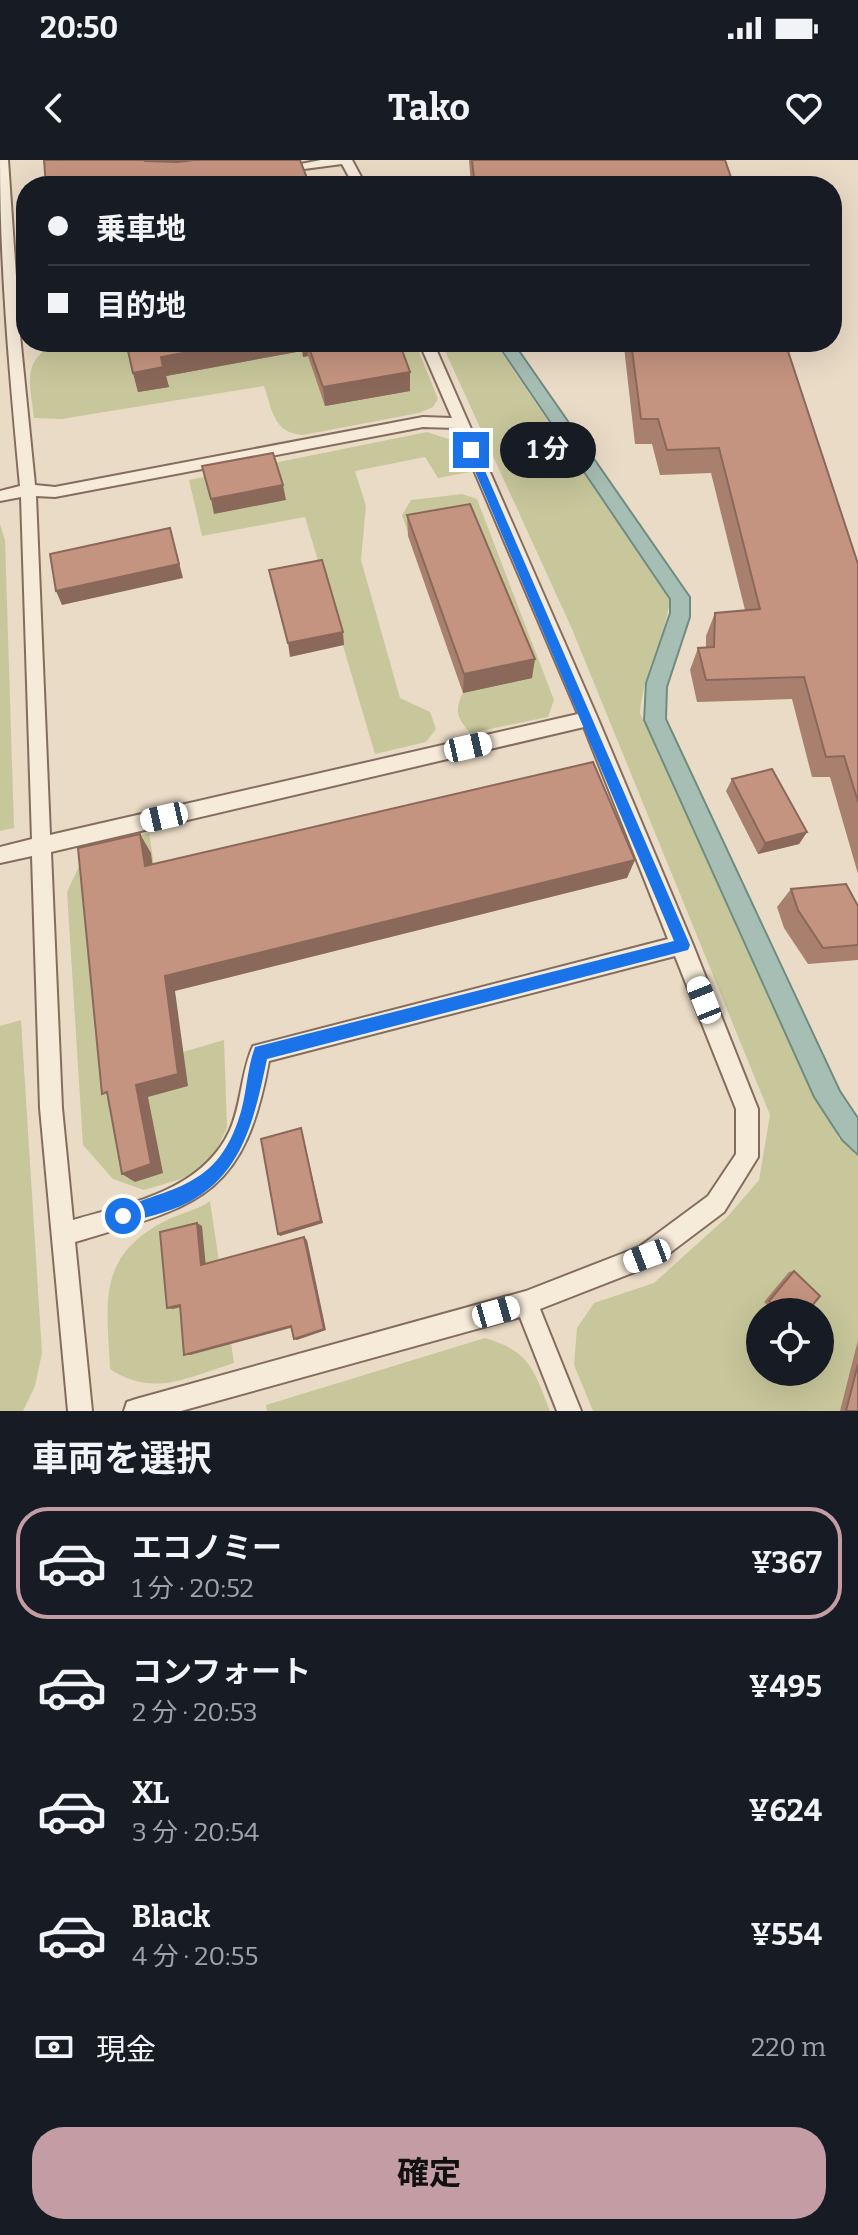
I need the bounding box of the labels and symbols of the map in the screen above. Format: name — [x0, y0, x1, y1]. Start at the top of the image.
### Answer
callout: 1 分 — [499, 422, 595, 478]
route end — [453, 432, 489, 468]
car — [442, 730, 494, 764]
car — [138, 800, 190, 834]
car — [684, 973, 724, 1027]
route start — [105, 1198, 141, 1234]
car — [620, 1236, 674, 1276]
car — [470, 1294, 522, 1330]

